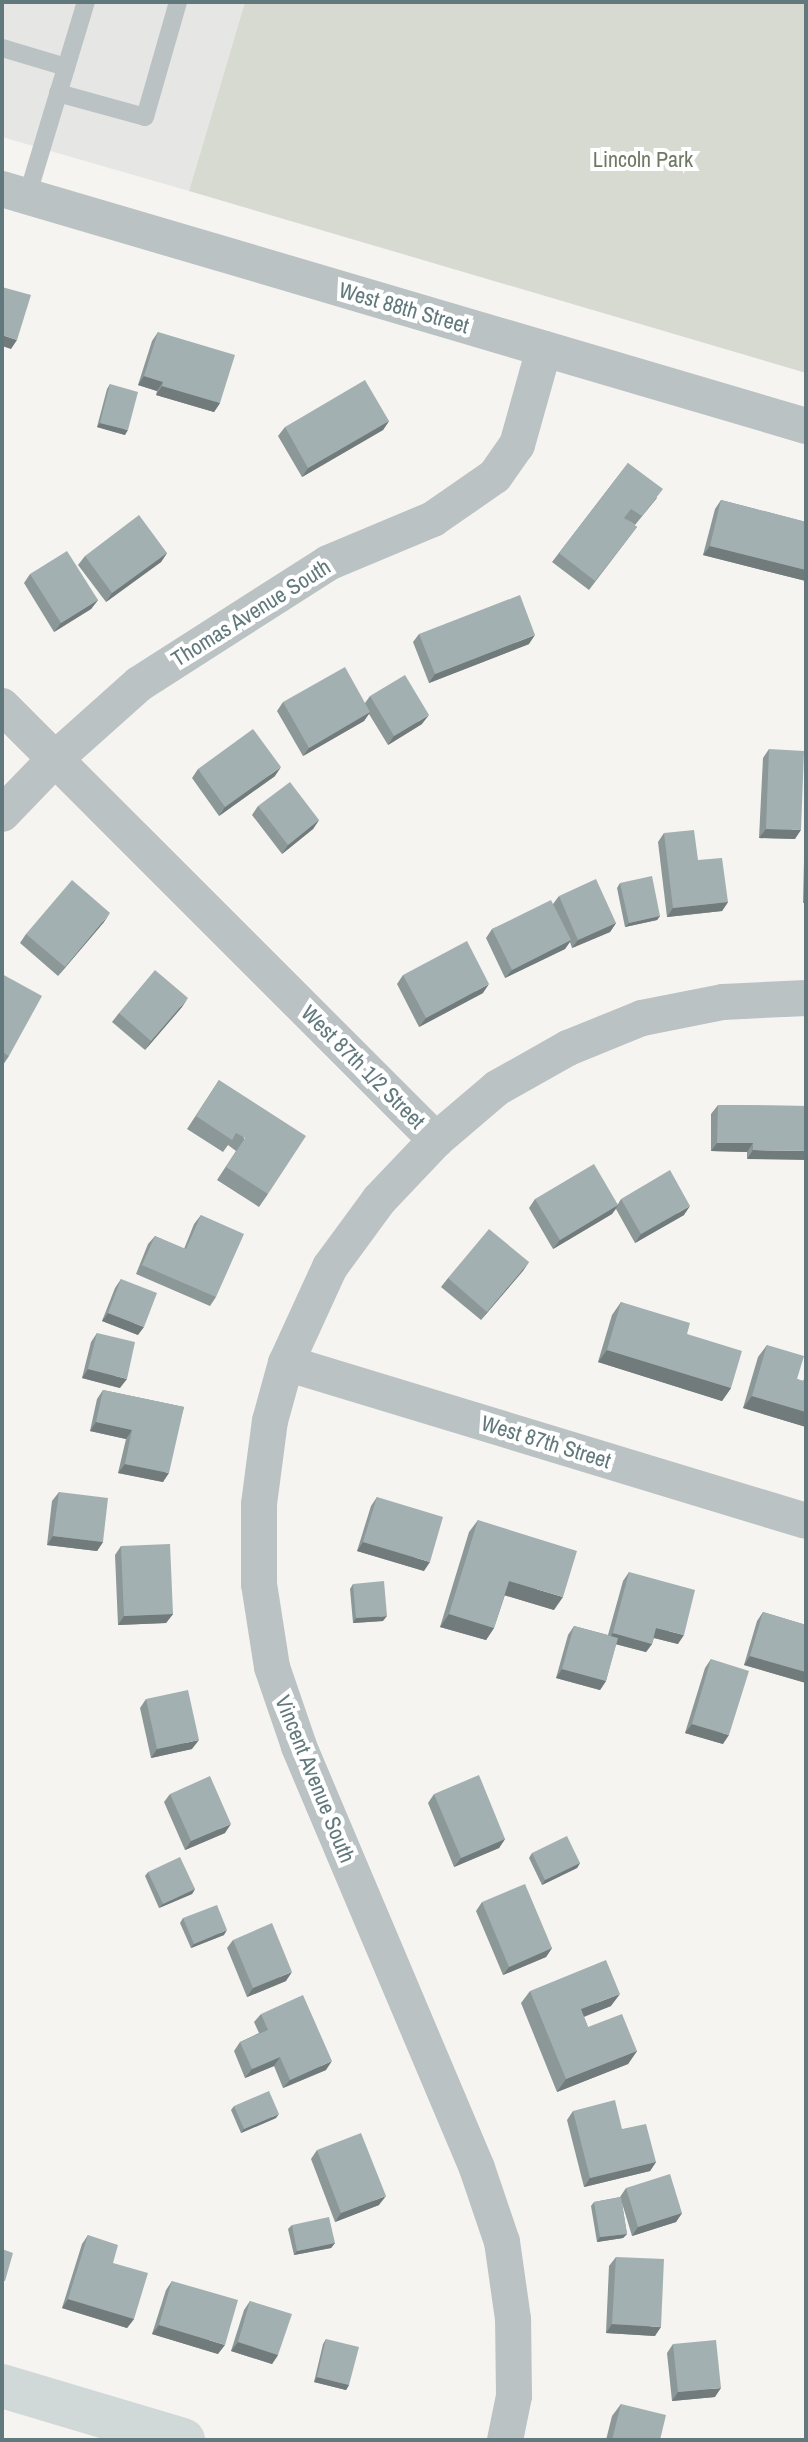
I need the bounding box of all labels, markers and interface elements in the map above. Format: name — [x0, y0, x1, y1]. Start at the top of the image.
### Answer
park label: Lincoln Park — [593, 147, 693, 173]
street label: West 88th Street — [336, 277, 472, 339]
street label: Thomas Avenue South — [166, 553, 336, 673]
street label: West 87th 1/2 Street — [296, 1000, 430, 1134]
street label: West 87th Street — [478, 1410, 614, 1474]
street label: Vincent Avenue South — [269, 1691, 361, 1867]

